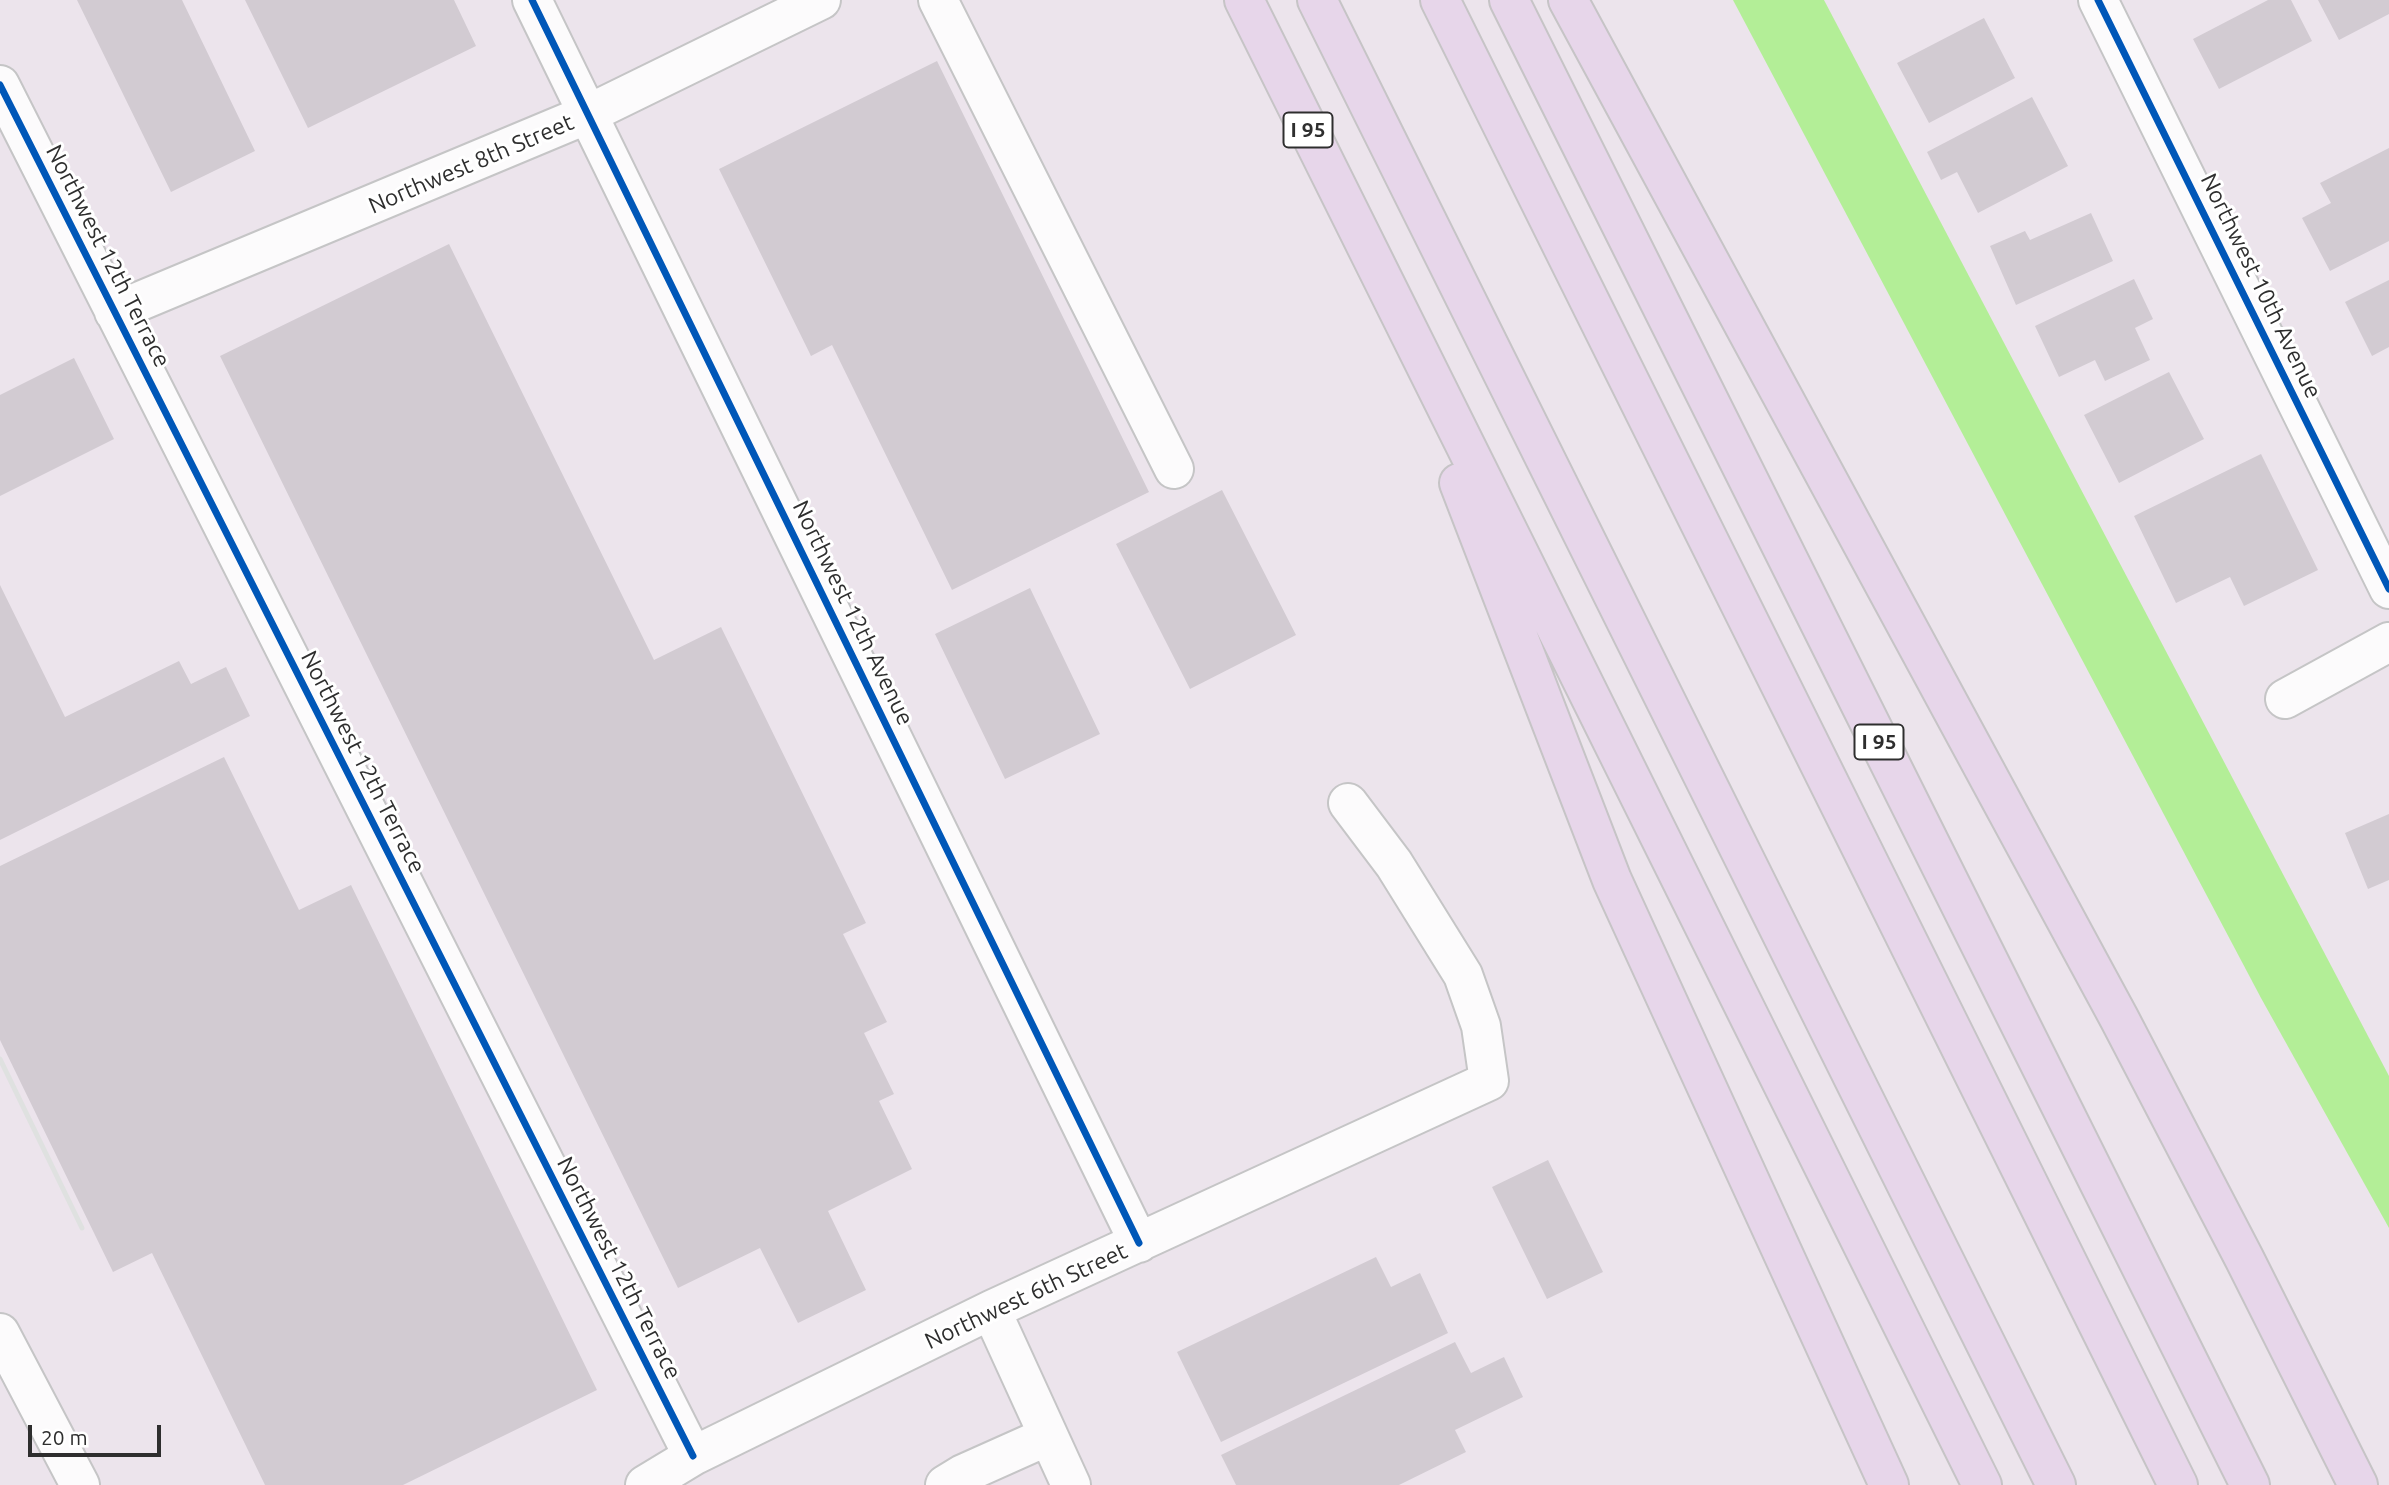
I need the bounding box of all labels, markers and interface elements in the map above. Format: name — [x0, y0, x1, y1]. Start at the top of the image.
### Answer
street label: Northwest 8th Street — [364, 108, 578, 220]
road number: I 95 — [1284, 113, 1332, 148]
street label: Northwest 12th Terrace — [40, 140, 176, 372]
street label: Northwest 10th Avenue — [2195, 169, 2327, 403]
street label: Northwest 12th Avenue — [787, 496, 919, 730]
street label: Northwest 12th Terrace — [295, 646, 431, 878]
road number: I 95 — [1854, 724, 1904, 760]
street label: Northwest 12th Terrace — [551, 1152, 687, 1384]
street label: Northwest 6th Street — [920, 1237, 1132, 1355]
scale bar — [32, 1412, 164, 1456]
text: 20 m — [41, 1425, 88, 1449]

